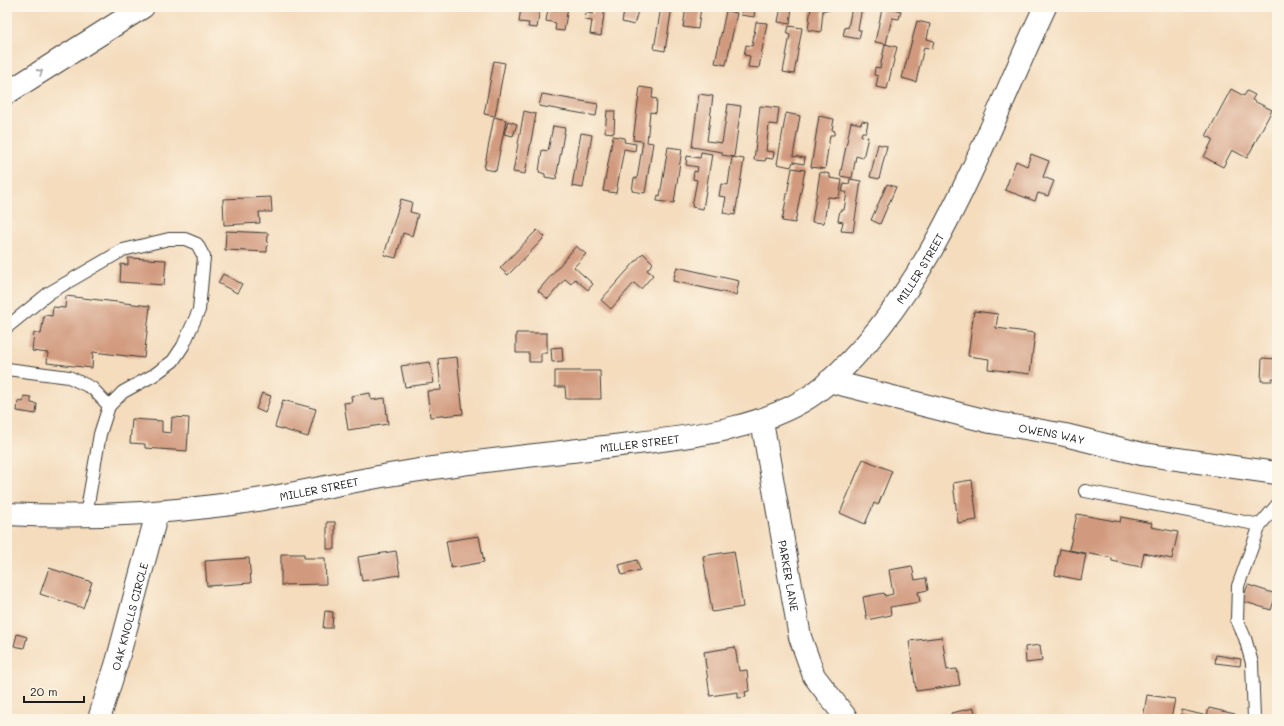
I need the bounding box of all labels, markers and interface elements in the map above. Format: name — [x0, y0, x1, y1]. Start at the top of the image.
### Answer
one-way arrow — [36, 70, 43, 77]
street label: MILLER STREET — [892, 230, 947, 306]
street label: OWENS WAY — [1018, 420, 1087, 447]
street label: MILLER STREET — [599, 430, 681, 455]
street label: MILLER STREET — [278, 473, 360, 503]
street label: PARKER LANE — [776, 539, 803, 612]
street label: OAK KNOLLS CIRCLE — [107, 561, 151, 672]
scale bar — [24, 678, 84, 704]
text: 20 m — [30, 683, 58, 699]

